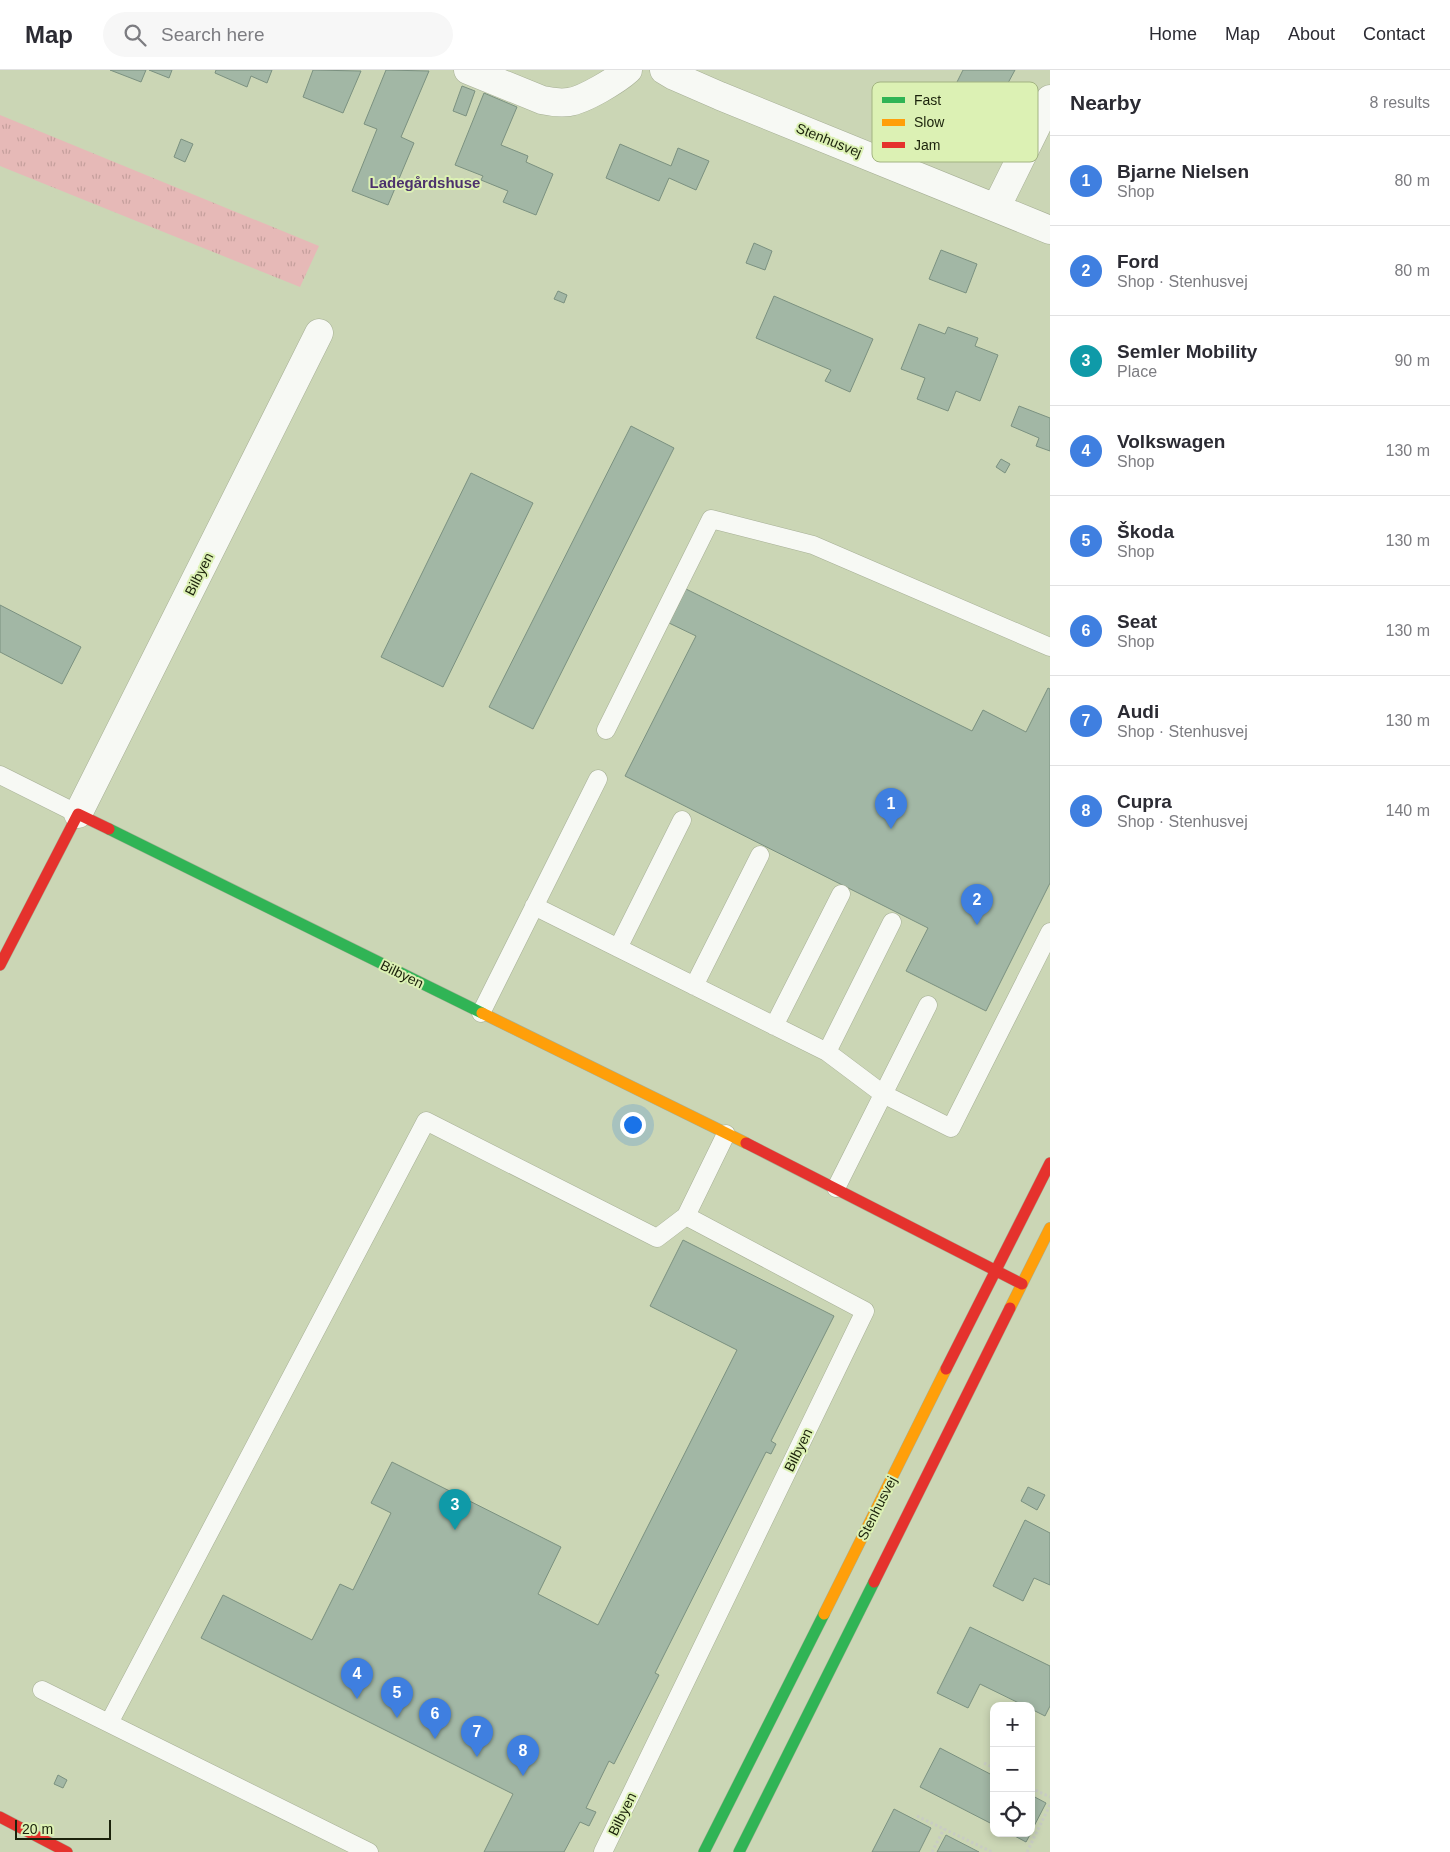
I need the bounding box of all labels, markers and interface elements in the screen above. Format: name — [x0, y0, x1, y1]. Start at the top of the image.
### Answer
search box — [103, 12, 453, 57]
text: Map — [25, 21, 73, 48]
icon: search — [121, 21, 149, 49]
text: Search here — [161, 24, 265, 45]
text: Home — [1149, 24, 1197, 44]
text: Map — [1225, 24, 1260, 44]
text: About — [1288, 24, 1335, 44]
text: Contact — [1363, 24, 1425, 44]
legend — [872, 82, 1038, 162]
text: Nearby — [1070, 91, 1141, 114]
text: Fast — [914, 92, 941, 108]
text: 8 results — [1370, 94, 1430, 111]
text: Slow — [914, 114, 945, 130]
street label: Stenhusvej — [794, 120, 864, 160]
text: Jam — [914, 137, 940, 153]
text: Bjarne Nielsen — [1117, 161, 1249, 182]
text: 1 — [1082, 172, 1090, 189]
text: 80 m — [1394, 172, 1430, 189]
district label: Ladegårdshuse — [370, 174, 480, 191]
text: Shop — [1117, 183, 1154, 200]
text: Ford — [1117, 251, 1159, 272]
text: 2 — [1082, 262, 1090, 279]
text: 80 m — [1394, 262, 1430, 279]
text: Shop · Stenhusvej — [1117, 273, 1248, 290]
text: Semler Mobility — [1117, 341, 1257, 362]
text: 3 — [1082, 352, 1090, 369]
text: 90 m — [1394, 352, 1430, 369]
text: Place — [1117, 363, 1157, 380]
text: Volkswagen — [1117, 431, 1225, 452]
text: 4 — [1082, 442, 1090, 459]
text: 130 m — [1386, 442, 1430, 459]
text: Shop — [1117, 453, 1154, 470]
text: Škoda — [1117, 521, 1174, 542]
text: 5 — [1082, 532, 1090, 549]
text: 130 m — [1386, 532, 1430, 549]
text: Shop — [1117, 543, 1154, 560]
street label: Bilbyen — [181, 550, 217, 598]
text: Seat — [1117, 611, 1157, 632]
text: 6 — [1082, 622, 1090, 639]
text: 130 m — [1386, 622, 1430, 639]
text: Shop — [1117, 633, 1154, 650]
text: Audi — [1117, 701, 1159, 722]
text: 7 — [1082, 712, 1090, 729]
text: 130 m — [1386, 712, 1430, 729]
text: Shop · Stenhusvej — [1117, 723, 1248, 740]
pin: 1 — [875, 788, 907, 829]
text: Cupra — [1117, 791, 1172, 812]
text: 8 — [1082, 802, 1090, 819]
text: 140 m — [1386, 802, 1430, 819]
text: Shop · Stenhusvej — [1117, 813, 1248, 830]
pin: 2 — [961, 884, 993, 925]
street label: Bilbyen — [378, 957, 426, 991]
your location — [620, 1112, 646, 1138]
street label: Bilbyen — [781, 1426, 815, 1474]
street label: Stenhusvej — [854, 1474, 900, 1542]
pin: 3 — [439, 1489, 471, 1530]
pin: 4 — [341, 1658, 373, 1699]
pin: 5 — [381, 1677, 413, 1718]
pin: 6 — [419, 1698, 451, 1739]
map controls — [990, 1702, 1035, 1837]
button: + — [990, 1702, 1035, 1747]
pin: 7 — [461, 1716, 493, 1757]
pin: 8 — [507, 1735, 539, 1776]
button: − — [990, 1747, 1035, 1792]
street label: Bilbyen — [605, 1790, 639, 1838]
button: locate — [990, 1792, 1035, 1837]
scale bar — [15, 1817, 111, 1840]
text: 20 m — [22, 1821, 53, 1837]

